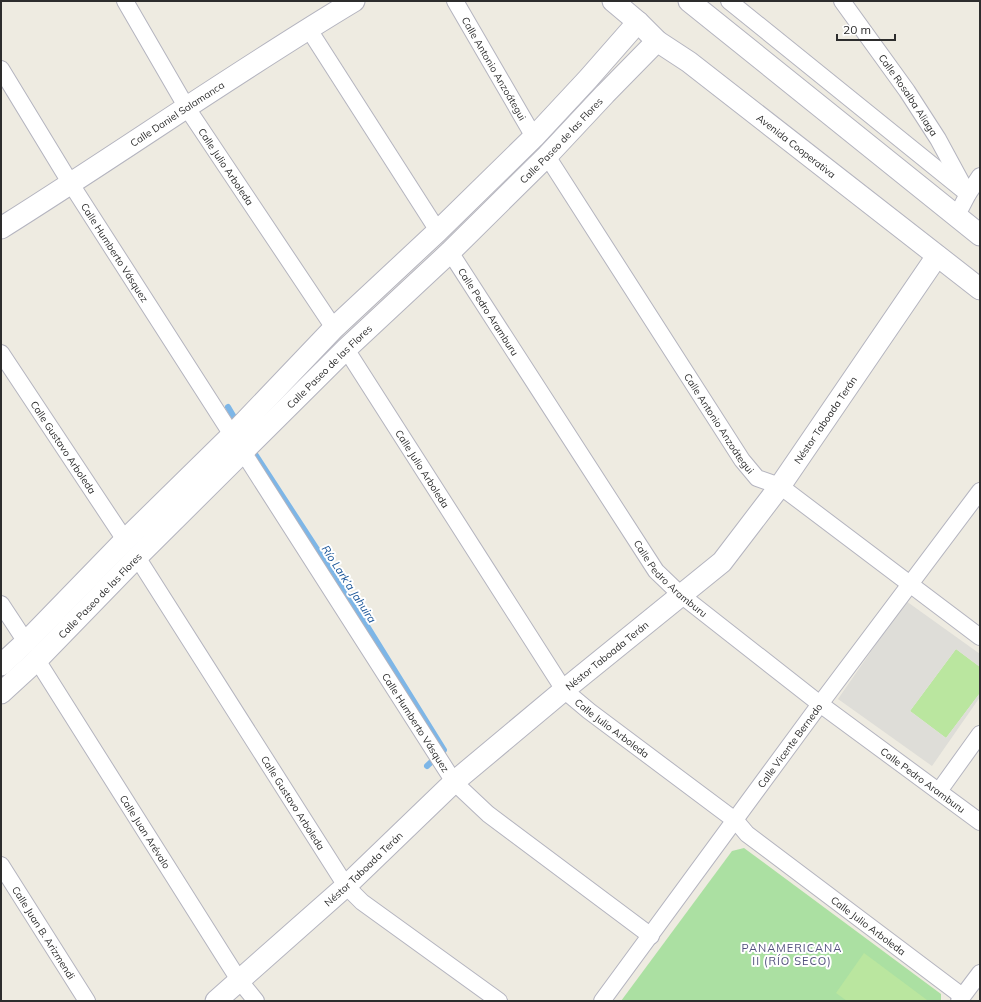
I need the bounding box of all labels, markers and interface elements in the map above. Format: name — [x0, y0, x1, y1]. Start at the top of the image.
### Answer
street label: Calle Antonio Anzoátegui — [459, 15, 529, 123]
scale bar — [837, 16, 895, 42]
text: 20 m — [843, 22, 871, 37]
street label: Calle Rosalba Aliaga — [875, 52, 940, 139]
street label: Calle Daniel Salamanca — [128, 78, 227, 150]
street label: Calle Paseo de las Flores — [517, 95, 606, 186]
street label: Avenida Cooperativa — [754, 111, 838, 181]
street label: Calle Julio Arboleda — [195, 126, 256, 208]
street label: Calle Humberto Vásquez — [78, 201, 151, 305]
street label: Calle Pedro Aramburu — [455, 265, 521, 358]
street label: Calle Paseo de las Flores — [284, 322, 375, 411]
street label: Calle Antonio Anzoátegui — [681, 371, 757, 477]
street label: Néstor Taboada Terán — [791, 374, 860, 466]
street label: Calle Gustavo Arboleda — [27, 398, 99, 497]
street label: Calle Julio Arboleda — [392, 427, 452, 510]
street label: Calle Pedro Aramburu — [631, 538, 710, 620]
water label: Río Lark’a Jahuira — [319, 543, 380, 626]
street label: Calle Paseo de las Flores — [56, 550, 145, 641]
street label: Néstor Taboada Terán — [563, 618, 651, 693]
street label: Calle Humberto Vásquez — [379, 671, 452, 775]
street label: Calle Julio Arboleda — [572, 696, 652, 761]
street label: Calle Vicente Bernedo — [755, 701, 825, 791]
street label: Calle Pedro Aramburu — [878, 745, 968, 816]
street label: Calle Gustavo Arboleda — [258, 753, 327, 852]
street label: Calle Juan Arévalo — [117, 793, 173, 872]
street label: Néstor Taboada Terán — [322, 829, 406, 909]
street label: Calle Juan B. Arizmendi — [9, 884, 78, 982]
street label: Calle Julio Arboleda — [828, 894, 908, 958]
district label: PANAMERICANA II (RÍO SECO) — [742, 941, 842, 968]

